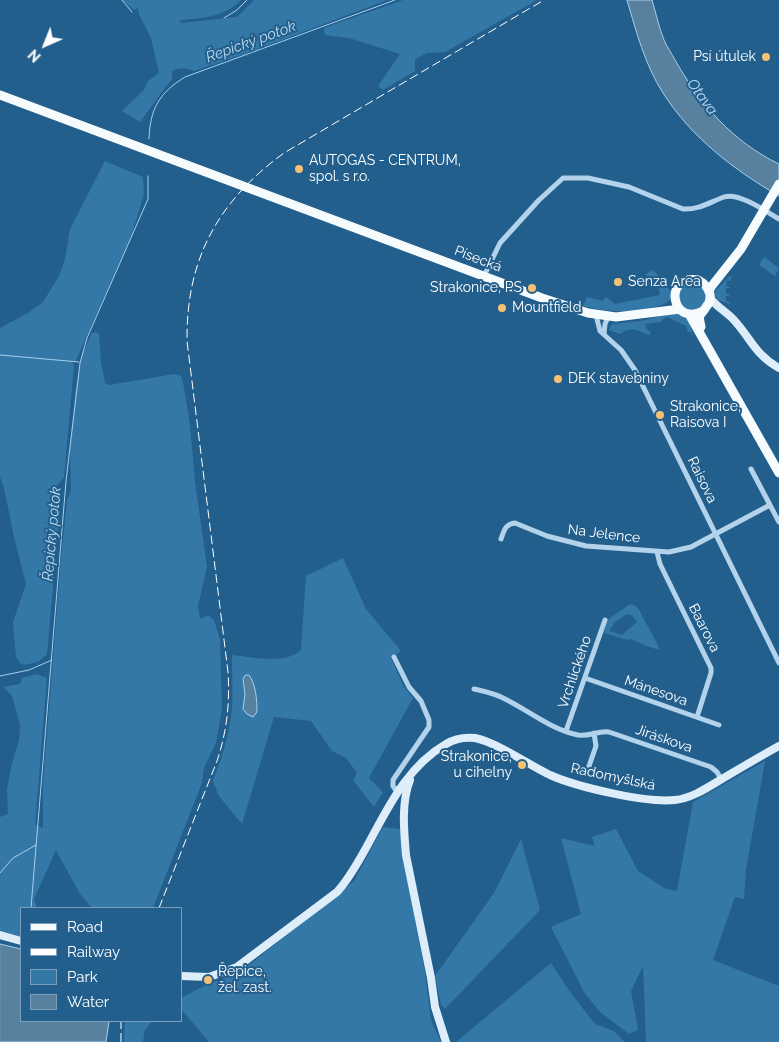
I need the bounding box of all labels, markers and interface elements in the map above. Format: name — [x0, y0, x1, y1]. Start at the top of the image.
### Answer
water label: Řepický potok — [203, 17, 299, 67]
north arrow — [20, 20, 70, 70]
text: N — [25, 46, 44, 65]
place label: Psí útulek — [693, 49, 756, 65]
marker: Psí útulek — [760, 51, 772, 63]
water label: Otava — [683, 75, 721, 119]
place label: AUTOGAS - CENTRUM, spol. s r.o. — [309, 153, 461, 186]
marker: AUTOGAS - CENTRUM, spol. s r.o. — [293, 163, 305, 175]
street label: Písecká — [452, 242, 504, 276]
place label: Senza Area — [628, 274, 701, 290]
marker: Senza Area — [612, 276, 624, 288]
place label: Strakonice, PS — [430, 280, 522, 296]
marker: Strakonice, PS — [526, 282, 538, 294]
place label: Mountfield — [512, 300, 581, 316]
marker: Mountfield — [496, 302, 508, 314]
place label: DEK stavebniny — [568, 371, 669, 387]
marker: DEK stavebniny — [552, 373, 564, 385]
place label: Strakonice, Raisova I — [670, 399, 741, 432]
marker: Strakonice, Raisova I — [654, 409, 666, 421]
street label: Raisova — [684, 454, 720, 506]
water label: Řepický potok — [39, 486, 65, 582]
street label: Na Jelence — [567, 521, 641, 547]
street label: Baarova — [685, 601, 723, 655]
street label: Vrchlického — [555, 633, 595, 711]
street label: Mánesova — [622, 672, 690, 710]
street label: Jiráskova — [633, 721, 695, 757]
place label: Strakonice, u cihelny — [441, 749, 512, 782]
marker: Strakonice, u cihelny — [516, 759, 528, 771]
street label: Radomyšlská — [569, 760, 657, 794]
legend — [20, 907, 182, 1022]
text: Road — [67, 918, 103, 936]
text: Railway — [67, 943, 120, 961]
place label: Řepice, žel. zast. — [218, 964, 272, 996]
text: Park — [67, 968, 98, 986]
marker: Řepice, žel. zast. — [202, 974, 214, 986]
text: Water — [67, 993, 109, 1011]

